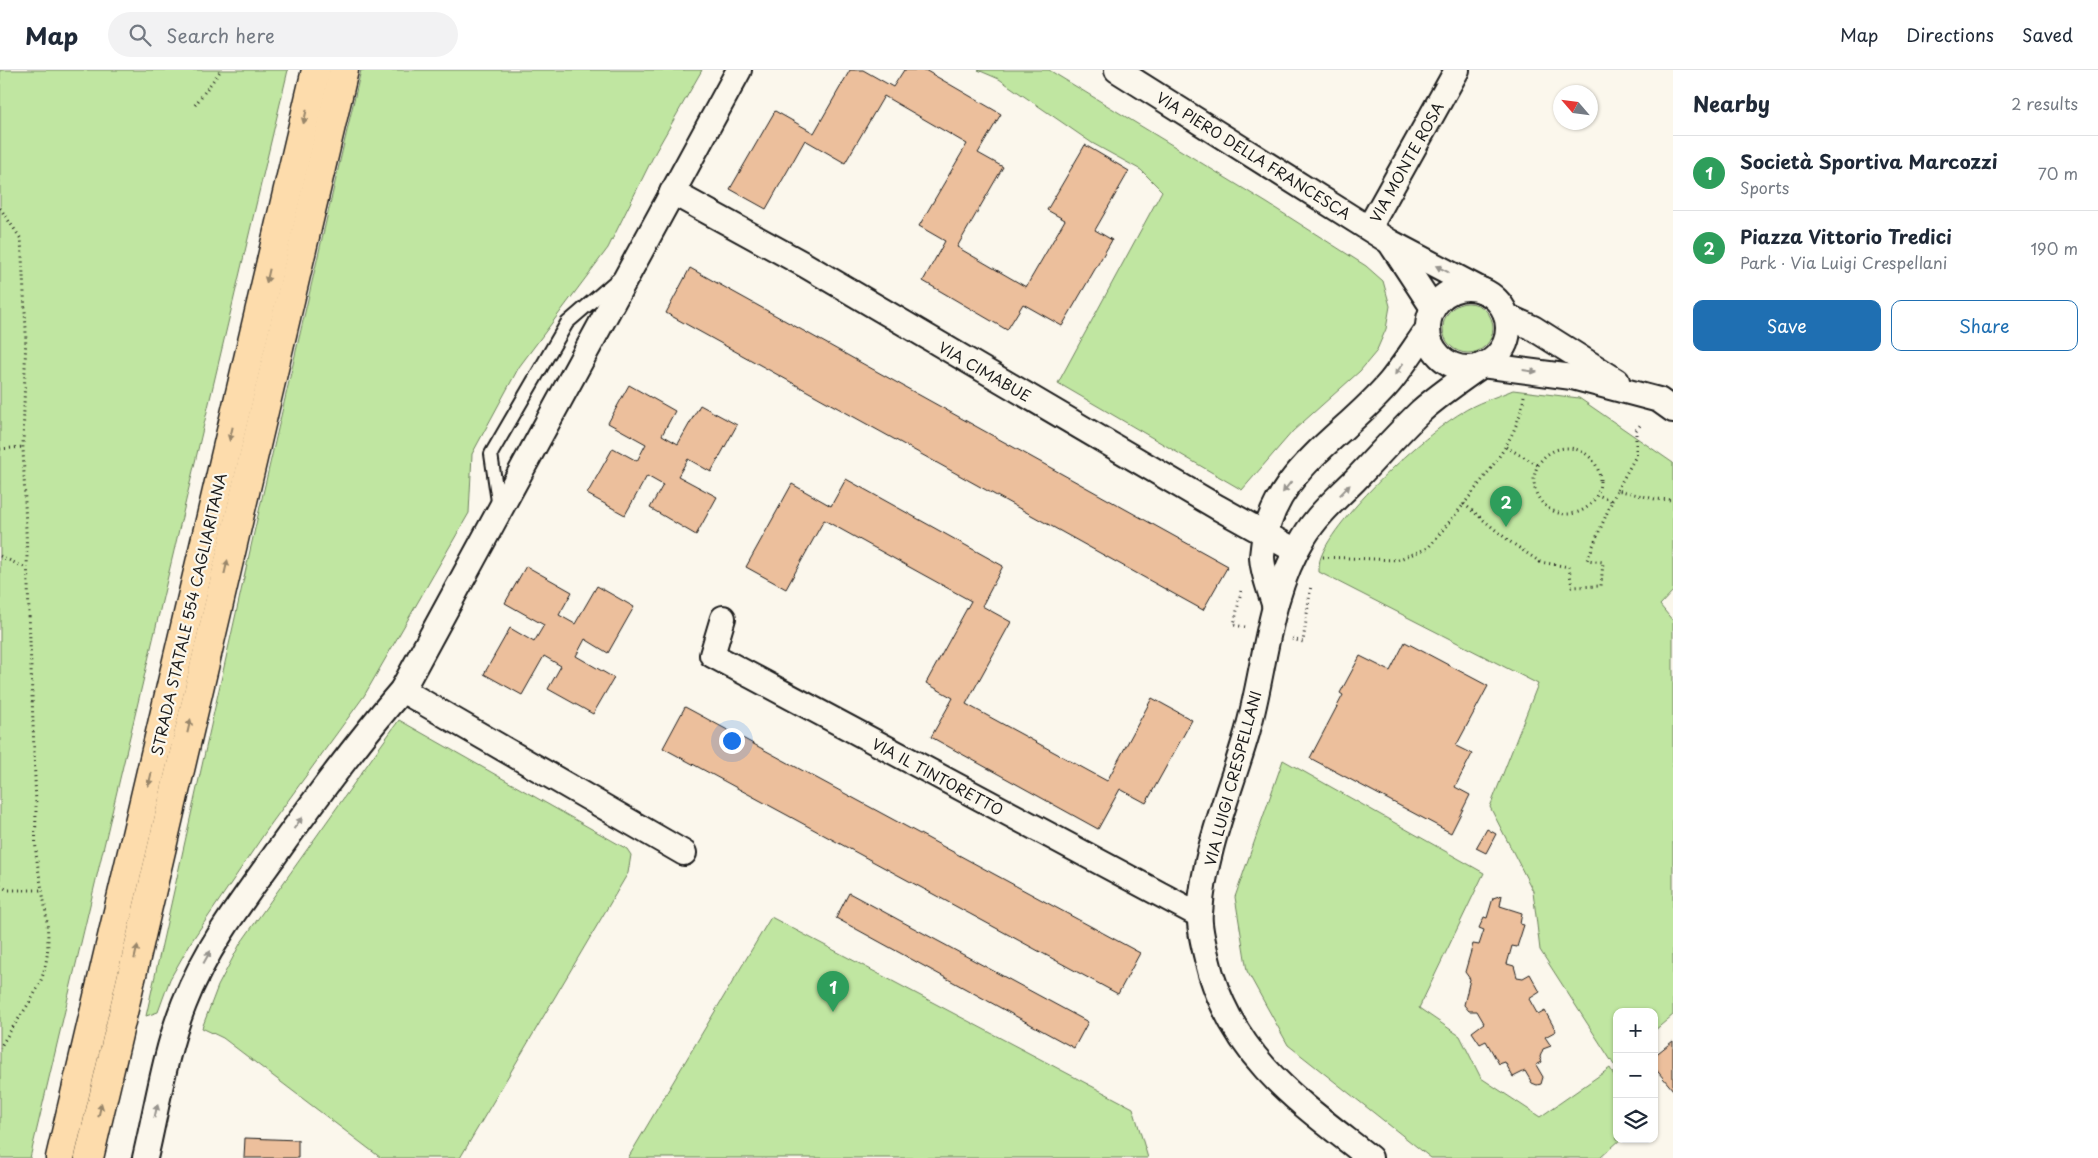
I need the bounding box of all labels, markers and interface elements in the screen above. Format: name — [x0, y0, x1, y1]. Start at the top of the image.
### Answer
search box — [108, 12, 458, 57]
text: Map — [25, 17, 78, 53]
icon: search — [126, 21, 154, 49]
text: Search here — [166, 21, 275, 49]
text: Map — [1840, 21, 1878, 48]
text: Directions — [1906, 21, 1994, 48]
text: Saved — [2022, 21, 2073, 48]
north arrow — [1553, 85, 1598, 130]
street label: VIA PIERO DELLA FRANCESCA — [1152, 86, 1356, 224]
text: Nearby — [1693, 87, 1770, 119]
text: 2 results — [2011, 91, 2078, 115]
street label: VIA MONTE ROSA — [1363, 97, 1449, 226]
one-way arrow — [301, 110, 309, 125]
text: Società Sportiva Marcozzi — [1740, 147, 1998, 175]
text: 1 — [1705, 161, 1713, 185]
text: 70 m — [2038, 161, 2078, 185]
text: Sports — [1740, 175, 1789, 199]
text: Piazza Vittorio Tredici — [1740, 222, 1952, 250]
text: 2 — [1703, 236, 1715, 260]
text: 190 m — [2030, 236, 2078, 260]
text: Park · Via Luigi Crespellani — [1740, 250, 1947, 274]
one-way arrow — [1435, 265, 1449, 273]
one-way arrow — [264, 268, 272, 283]
button: Save — [1693, 300, 1881, 351]
button: Share — [1891, 300, 2078, 351]
street label: VIA CIMABUE — [934, 335, 1036, 407]
one-way arrow — [1394, 362, 1404, 376]
one-way arrow — [1523, 367, 1539, 375]
one-way arrow — [227, 426, 235, 441]
street label: STRADA STATALE 554 CAGLIARITANA — [144, 470, 232, 758]
one-way arrow — [1282, 480, 1293, 493]
one-way arrow — [1339, 485, 1351, 497]
pin: 2 — [1490, 486, 1522, 527]
one-way arrow — [222, 560, 230, 575]
street label: VIA LUIGI CRESPELLANI — [1198, 688, 1266, 868]
one-way arrow — [185, 718, 193, 733]
your location — [719, 728, 745, 754]
street label: VIA IL TINTORETTO — [868, 732, 1008, 820]
one-way arrow — [146, 772, 154, 787]
one-way arrow — [293, 816, 303, 829]
one-way arrow — [132, 945, 140, 960]
one-way arrow — [203, 950, 211, 964]
pin: 1 — [817, 971, 849, 1012]
map controls — [1613, 1008, 1658, 1143]
button: + — [1613, 1008, 1658, 1053]
button: − — [1613, 1053, 1658, 1098]
button: layers — [1613, 1098, 1658, 1143]
one-way arrow — [96, 1103, 104, 1118]
one-way arrow — [152, 1103, 160, 1118]

